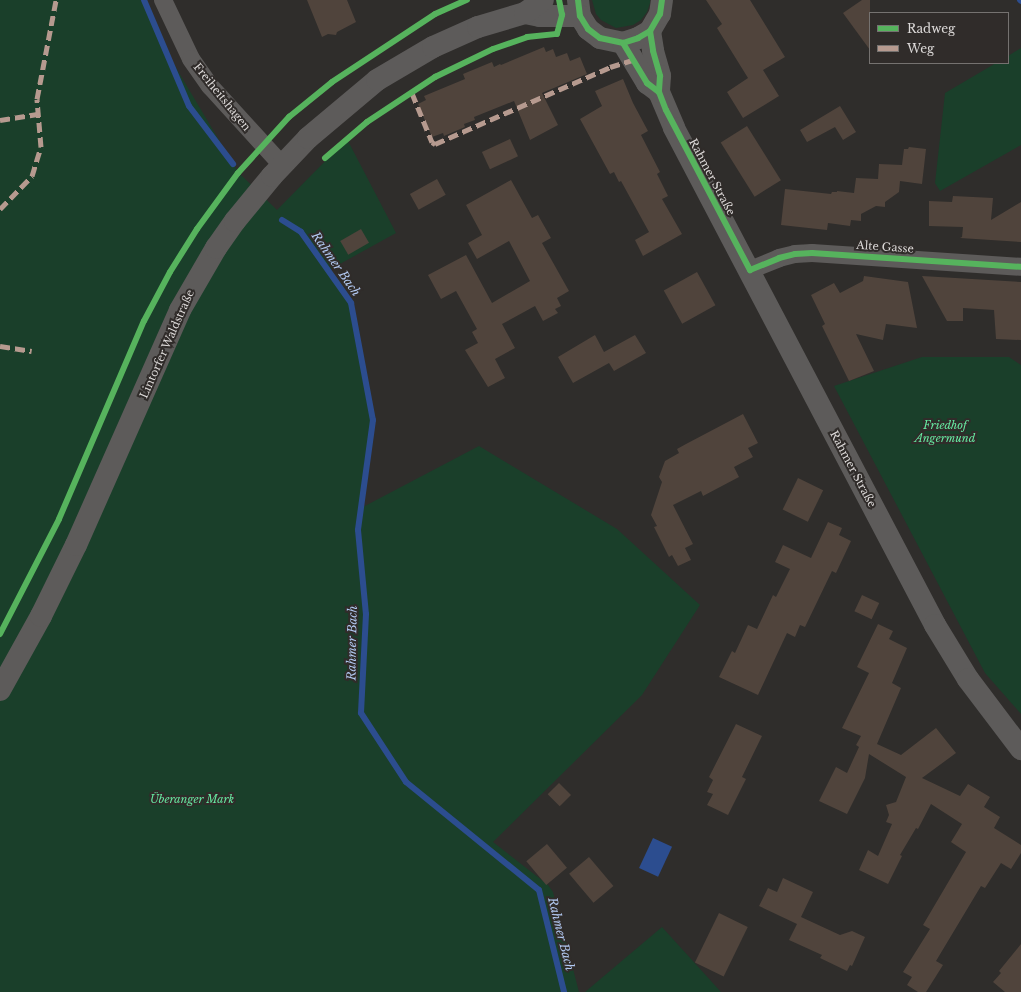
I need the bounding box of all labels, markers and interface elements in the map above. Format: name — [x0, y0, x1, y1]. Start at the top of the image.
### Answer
legend — [869, 12, 1009, 64]
text: Radweg — [907, 21, 955, 36]
text: Weg — [907, 41, 934, 56]
street label: Freiheitshagen — [191, 60, 253, 134]
street label: Rahmer Straße — [686, 136, 738, 218]
water label: Rahmer Bach — [308, 229, 364, 299]
street label: Alte Gasse — [856, 238, 914, 256]
street label: Lintorfer Waldstraße — [137, 287, 197, 401]
park label: Friedhof Angermund — [915, 419, 975, 445]
street label: Rahmer Straße — [827, 428, 879, 510]
water label: Rahmer Bach — [344, 605, 360, 681]
park label: Überanger Mark — [150, 792, 234, 806]
water label: Rahmer Bach — [545, 896, 577, 972]

